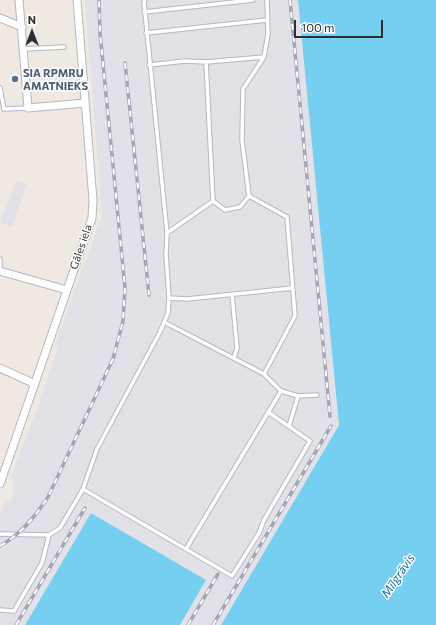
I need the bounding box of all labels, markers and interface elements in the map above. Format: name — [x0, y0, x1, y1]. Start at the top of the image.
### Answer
north arrow — [12, 12, 52, 52]
scale bar — [296, 12, 385, 38]
text: N — [28, 13, 36, 26]
text: 100 m — [301, 20, 335, 34]
place label: SIA RPMRU AMATNIEKS — [23, 66, 88, 92]
marker: SIA RPMRU AMATNIEKS — [10, 74, 20, 84]
street label: Gāles iela — [67, 223, 95, 271]
water label: Mīlgrāvis — [378, 551, 418, 601]

